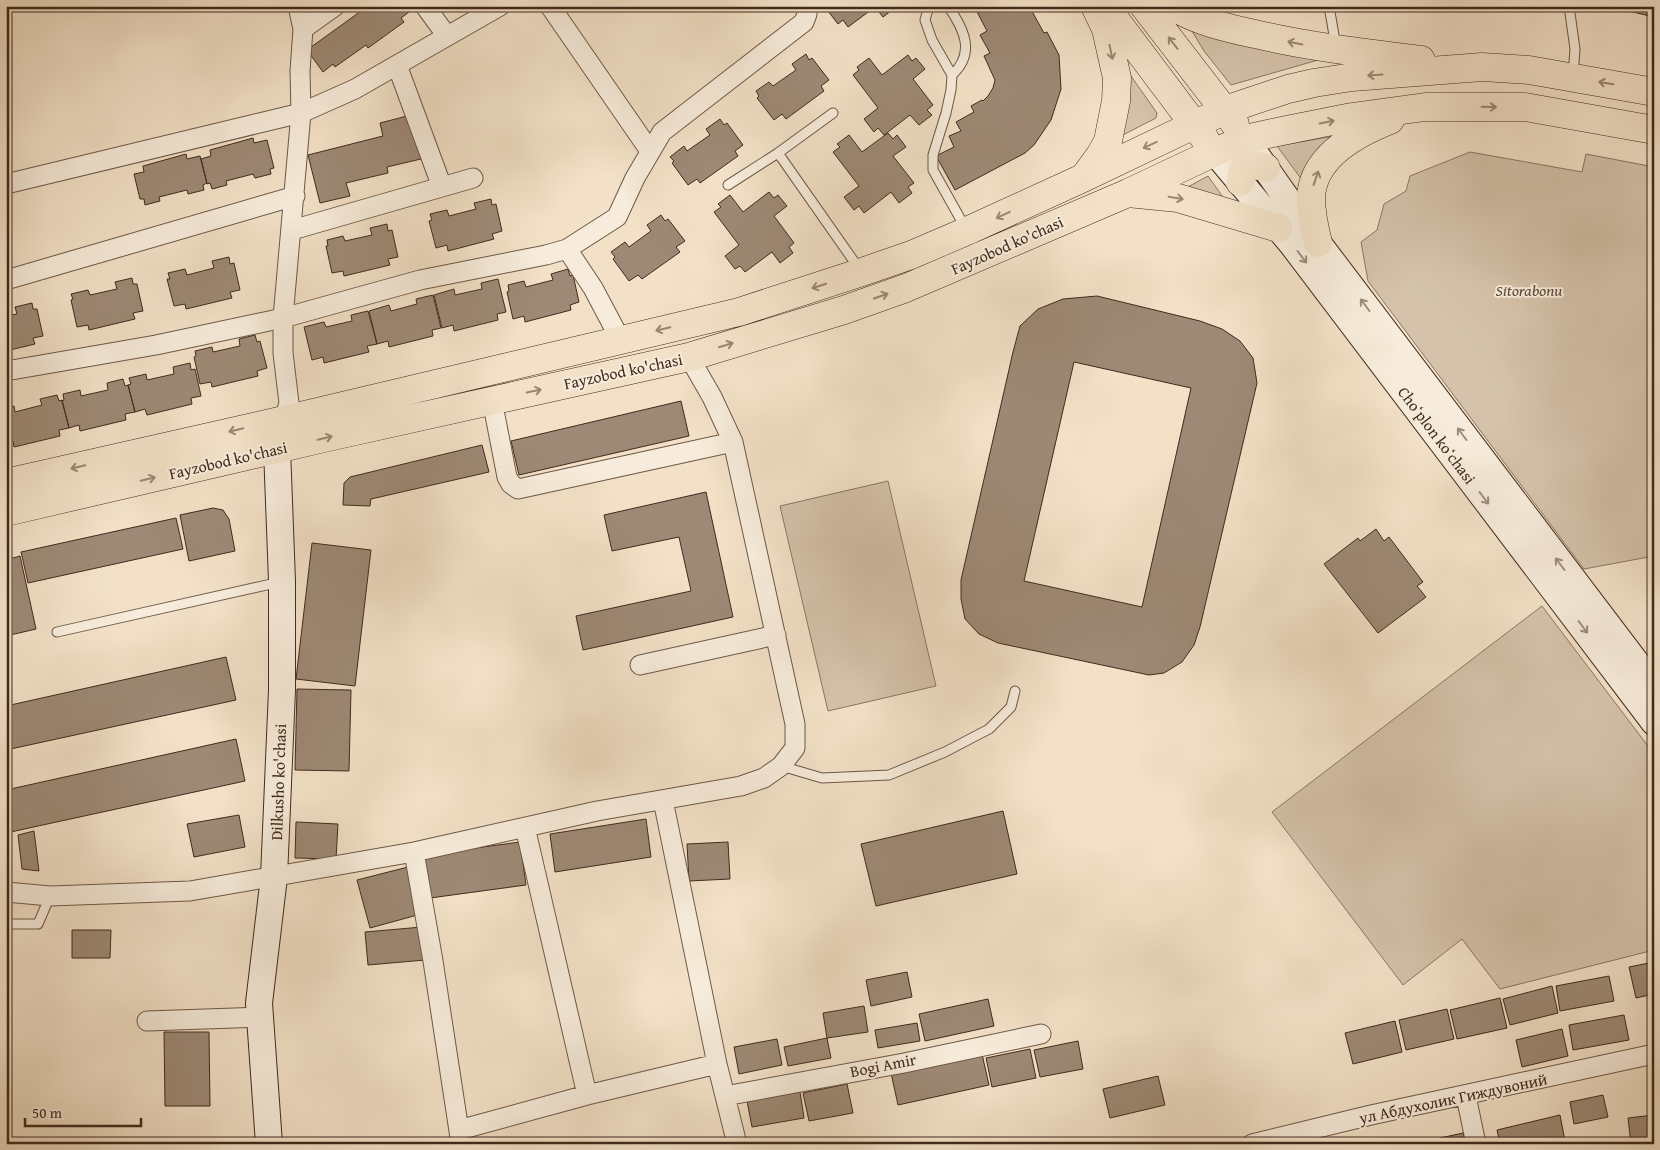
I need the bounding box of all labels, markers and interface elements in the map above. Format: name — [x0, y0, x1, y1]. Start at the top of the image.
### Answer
one-way arrow — [1168, 37, 1179, 50]
one-way arrow — [1287, 38, 1303, 47]
one-way arrow — [1107, 43, 1116, 59]
one-way arrow — [1367, 70, 1383, 80]
one-way arrow — [1598, 77, 1614, 87]
one-way arrow — [1480, 102, 1496, 112]
one-way arrow — [1319, 116, 1335, 126]
one-way arrow — [1143, 140, 1158, 150]
one-way arrow — [1312, 170, 1322, 186]
one-way arrow — [1168, 193, 1184, 203]
street label: Fayzobod ko'chasi — [947, 209, 1067, 281]
one-way arrow — [996, 210, 1011, 220]
one-way arrow — [1297, 250, 1307, 264]
park label: Sitorabonu — [1496, 278, 1562, 302]
one-way arrow — [812, 281, 828, 291]
one-way arrow — [873, 291, 889, 300]
one-way arrow — [1359, 299, 1370, 312]
one-way arrow — [655, 325, 671, 334]
one-way arrow — [718, 340, 734, 350]
street label: Fayzobod ko'chasi — [561, 347, 685, 395]
street label: Choʻplon koʻchasi — [1392, 381, 1482, 489]
one-way arrow — [526, 386, 542, 395]
one-way arrow — [229, 426, 245, 436]
one-way arrow — [1457, 427, 1467, 441]
one-way arrow — [316, 433, 332, 442]
street label: Fayzobod ko'chasi — [166, 435, 290, 485]
one-way arrow — [70, 462, 86, 472]
one-way arrow — [140, 474, 156, 483]
one-way arrow — [1479, 491, 1490, 504]
one-way arrow — [1555, 558, 1566, 571]
one-way arrow — [1577, 621, 1588, 634]
street label: Dilkusho ko'chasi — [264, 723, 292, 841]
street label: Bogi Amir — [848, 1047, 919, 1083]
street label: ул Абдухолик Гиждувоний — [1356, 1066, 1550, 1130]
scale bar — [25, 1095, 141, 1127]
text: 50 m — [32, 1102, 63, 1123]

